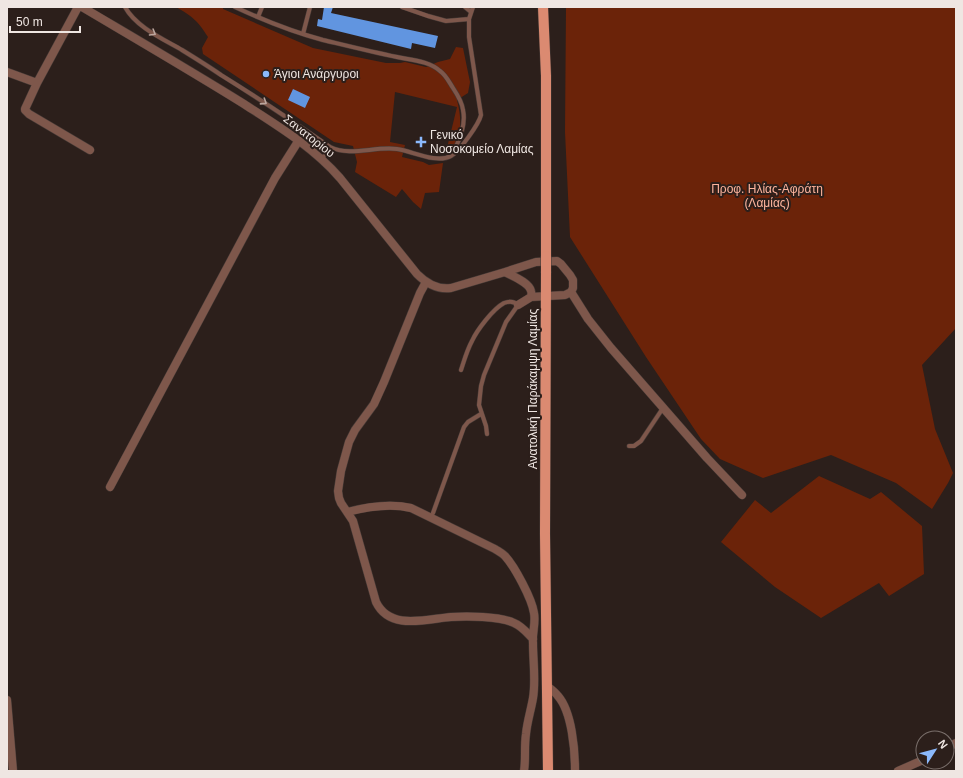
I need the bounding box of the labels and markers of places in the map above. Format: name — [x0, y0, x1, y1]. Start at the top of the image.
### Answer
place label: Άγιοι Ανάργυροι — [274, 67, 359, 81]
marker: Άγιοι Ανάργυροι — [261, 69, 271, 79]
place label: Γενικό Νοσοκομείο Λαμίας — [430, 128, 534, 156]
marker: Γενικό Νοσοκομείο Λαμίας — [415, 136, 427, 148]

